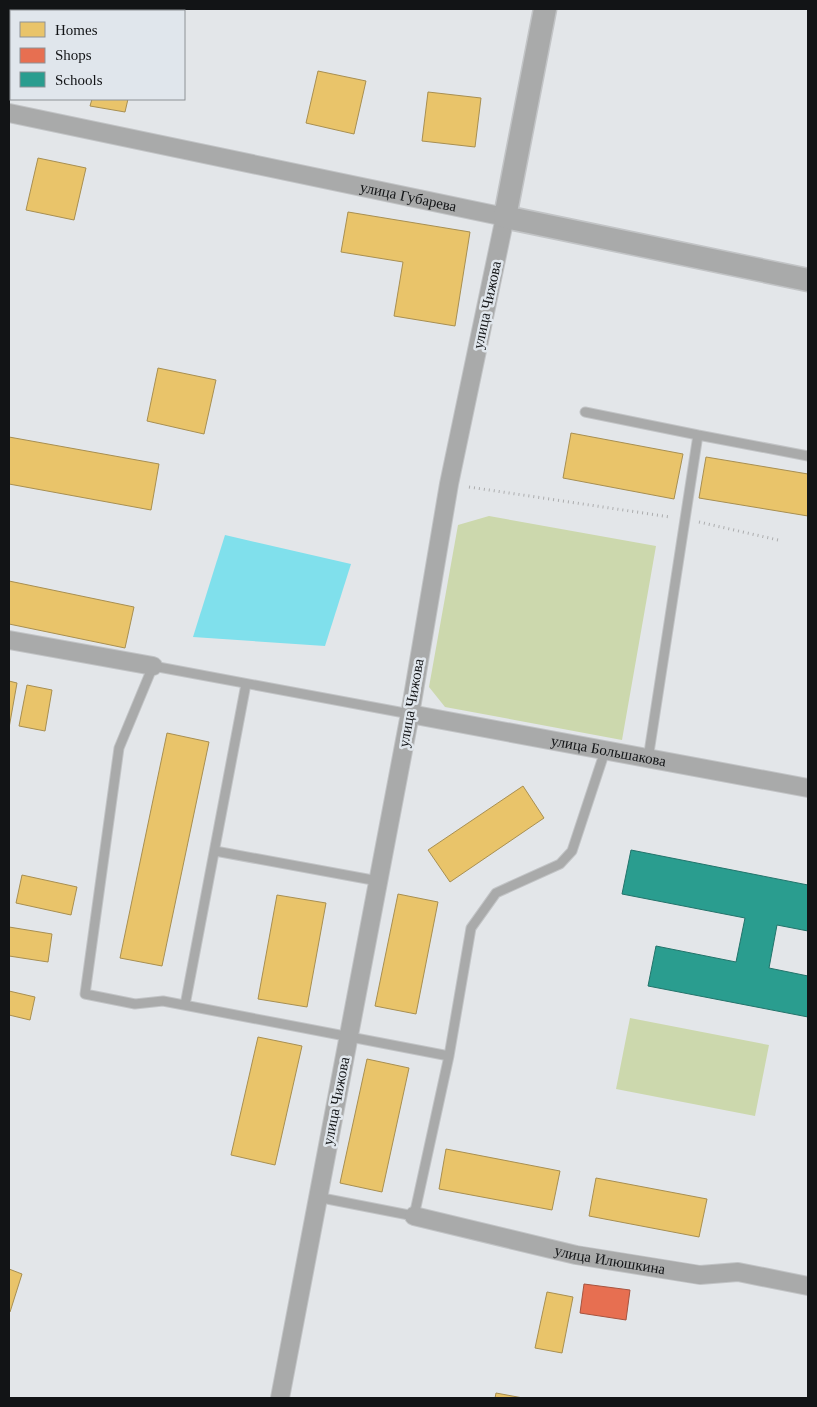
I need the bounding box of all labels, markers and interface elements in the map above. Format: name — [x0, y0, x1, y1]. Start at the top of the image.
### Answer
legend — [10, 10, 185, 100]
text: Homes — [55, 22, 98, 38]
text: Shops — [55, 47, 92, 63]
text: Schools — [55, 72, 103, 88]
street label: улица Губарева — [359, 179, 458, 215]
street label: улица Чижова — [470, 259, 504, 350]
street label: улица Чижова — [395, 657, 427, 749]
street label: улица Большакова — [550, 732, 668, 770]
street label: улица Чижова — [320, 1055, 352, 1147]
street label: улица Илюшкина — [553, 1242, 667, 1277]

